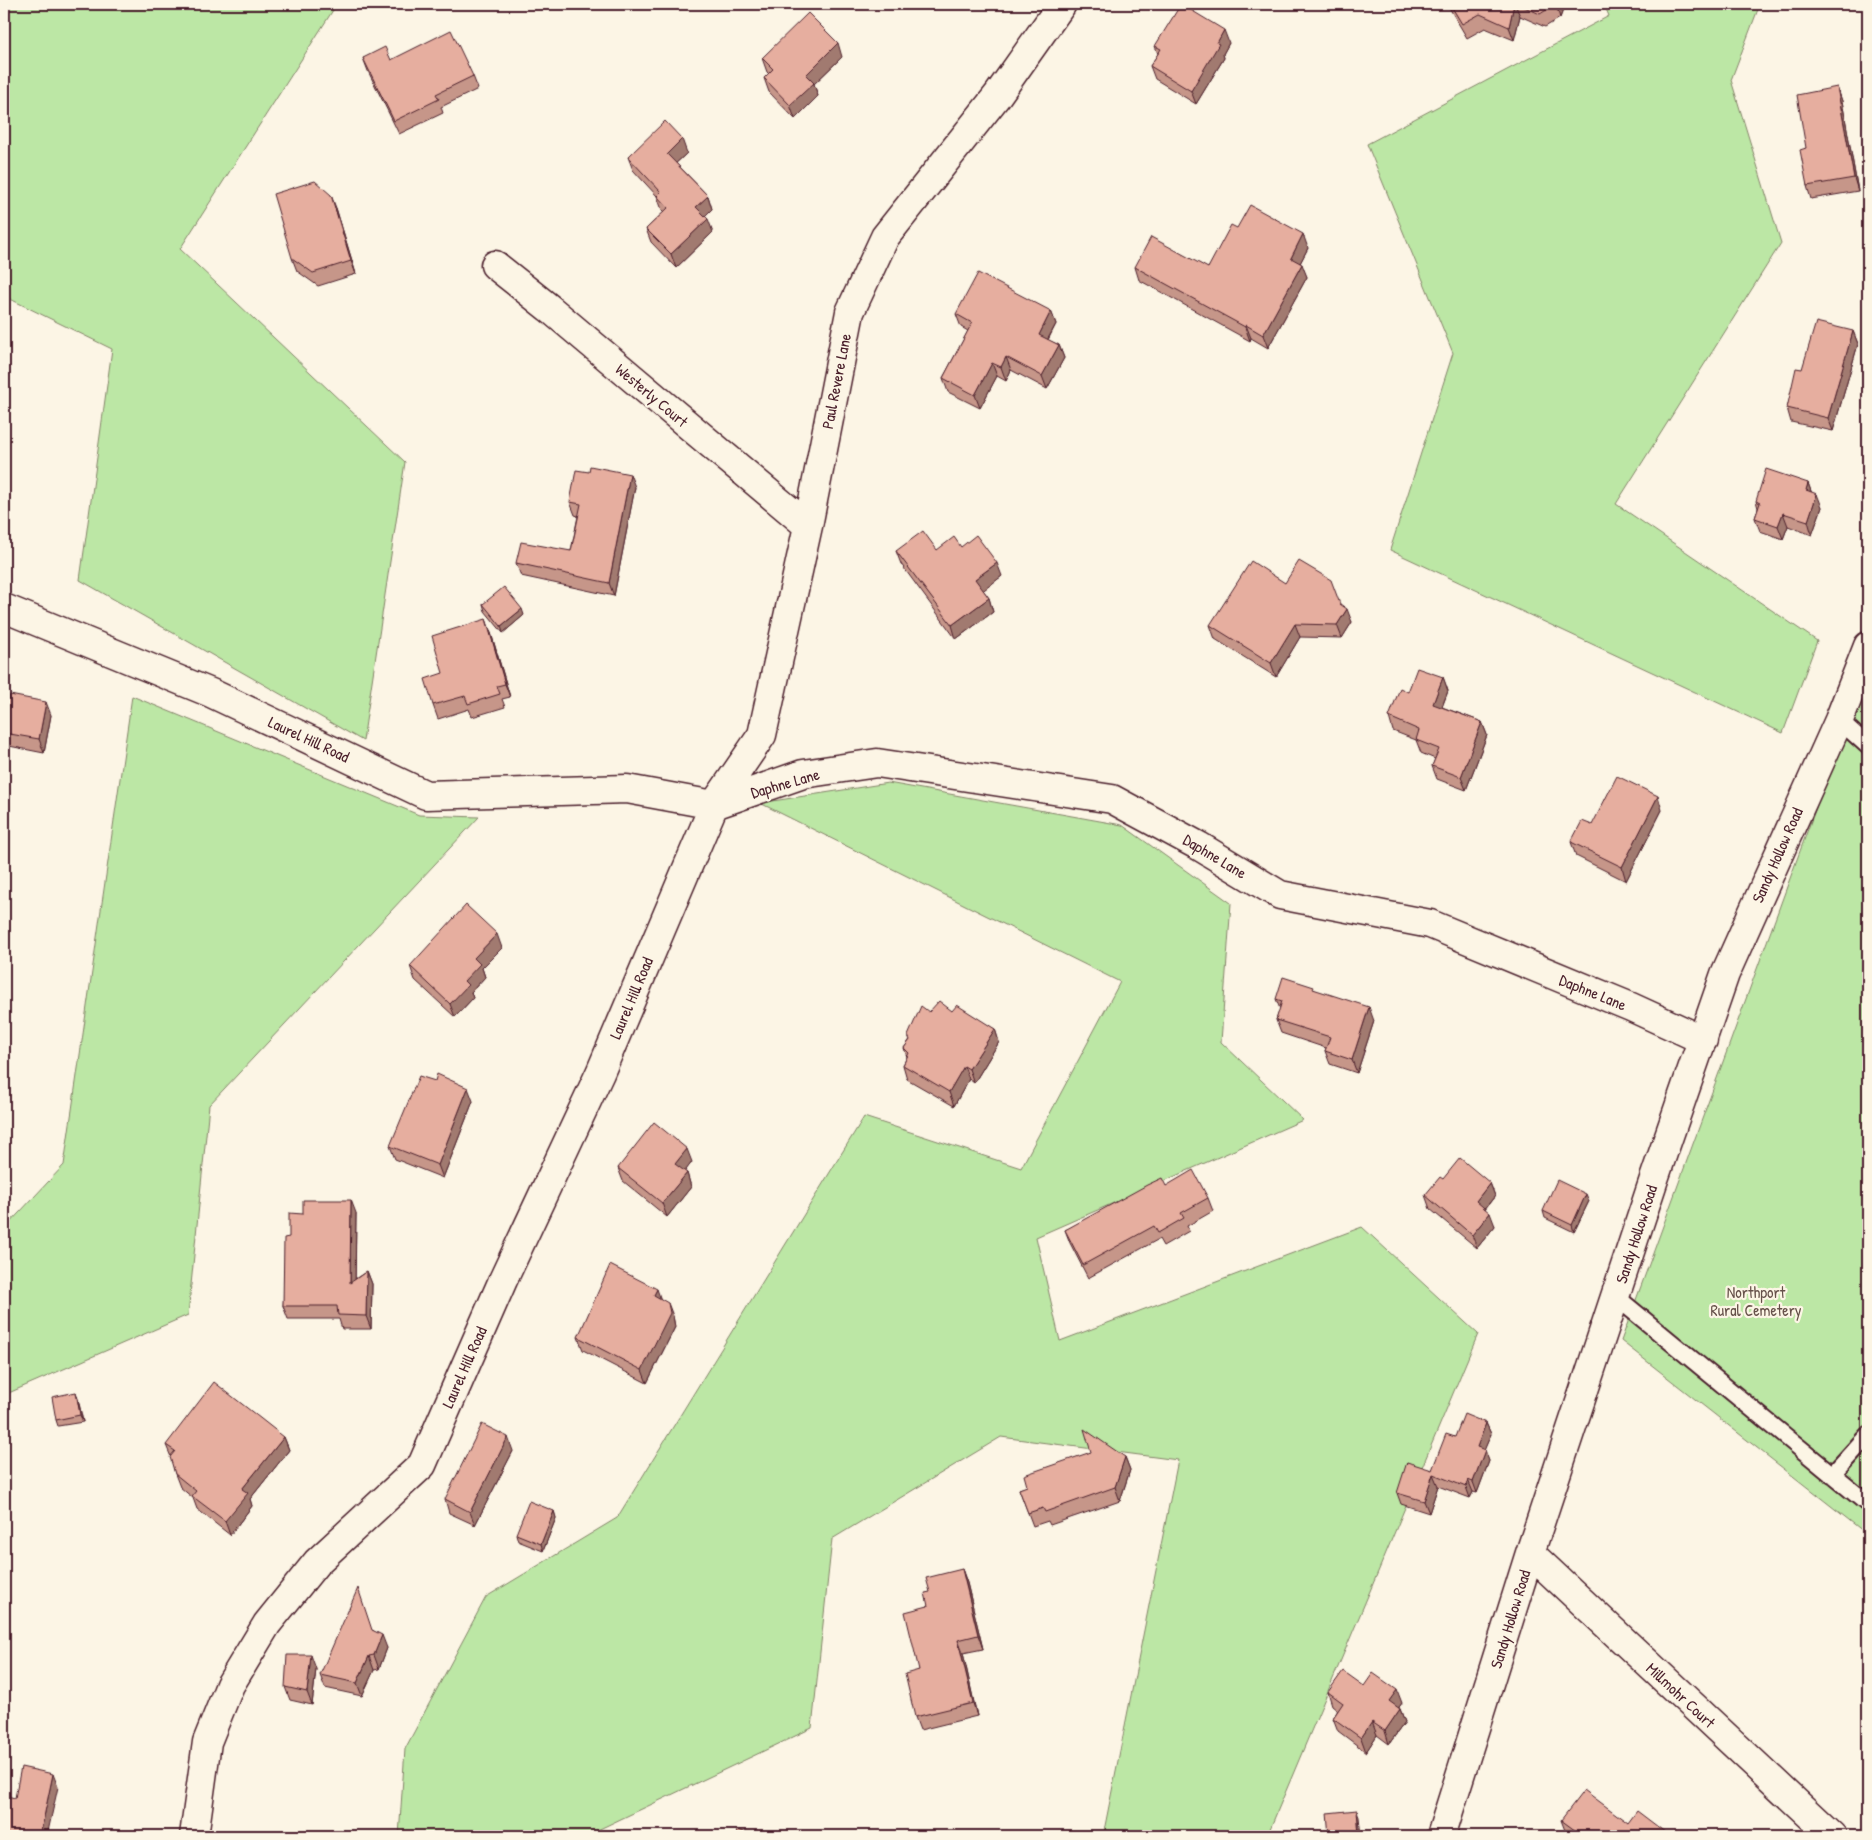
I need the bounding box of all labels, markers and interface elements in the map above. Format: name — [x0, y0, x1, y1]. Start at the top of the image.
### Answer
street label: Paul Revere Lane — [816, 331, 856, 431]
street label: Westerly Court — [611, 358, 693, 432]
street label: Laurel Hill Road — [265, 711, 353, 767]
street label: Daphne Lane — [748, 763, 823, 803]
street label: Sandy Hollow Road — [1746, 804, 1808, 906]
street label: Daphne Lane — [1179, 828, 1251, 884]
street label: Laurel Hill Road — [604, 954, 658, 1042]
street label: Daphne Lane — [1556, 969, 1630, 1016]
street label: Sandy Hollow Road — [1610, 1182, 1662, 1286]
park label: Northport Rural Cemetery — [1710, 1281, 1802, 1321]
street label: Laurel Hill Road — [436, 1323, 492, 1411]
street label: Sandy Hollow Road — [1485, 1567, 1535, 1671]
street label: Millmohr Court — [1642, 1657, 1721, 1733]

